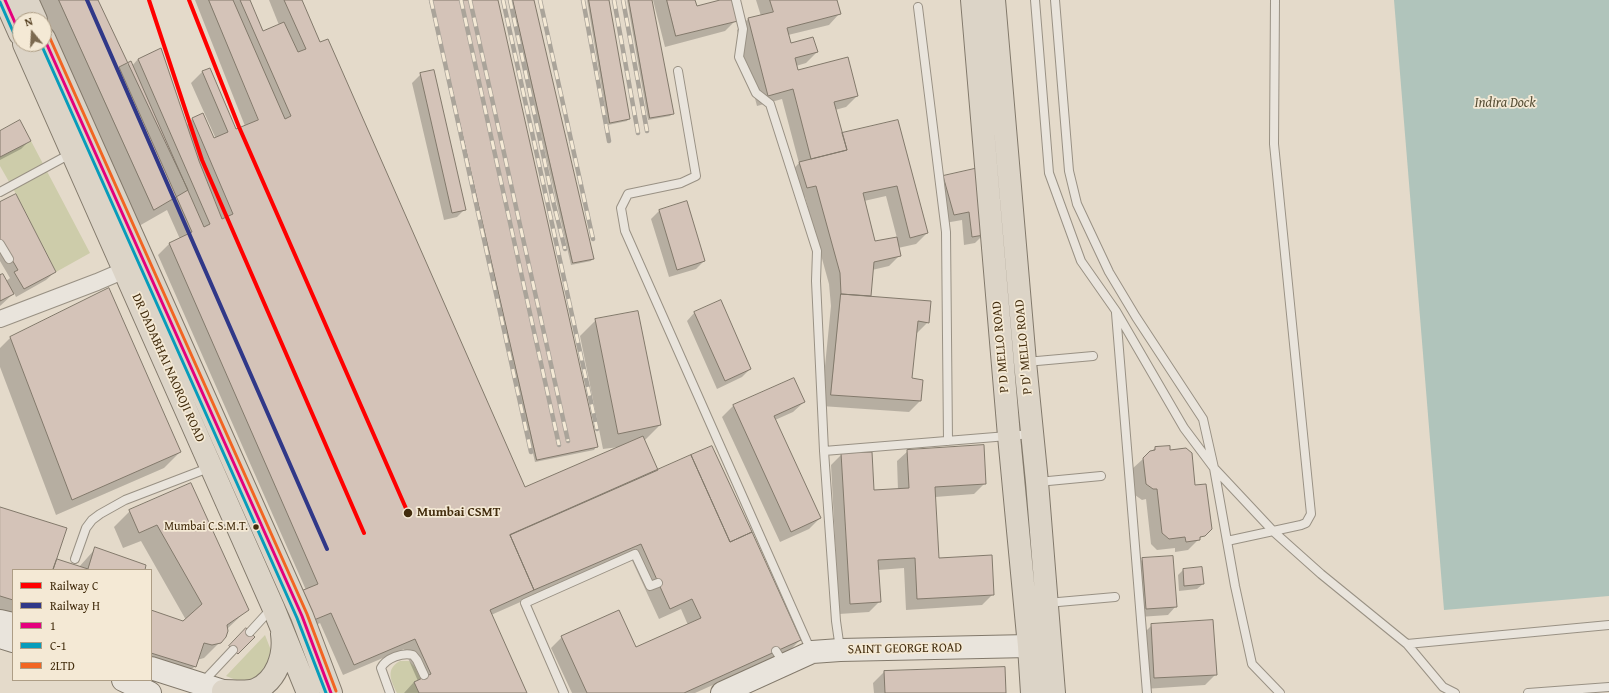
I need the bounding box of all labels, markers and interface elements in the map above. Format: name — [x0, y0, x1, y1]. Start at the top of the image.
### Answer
north arrow — [12, 12, 52, 52]
text: N — [23, 13, 35, 30]
water label: Indira Dock — [1474, 95, 1536, 111]
street label: DR DADABHAI NAOROJI ROAD — [128, 291, 208, 445]
street label: P D' MELLO ROAD — [1012, 299, 1036, 395]
street label: P D MELLO ROAD — [989, 300, 1013, 394]
place label: Mumbai CSMT — [417, 505, 500, 521]
marker: Mumbai CSMT — [402, 507, 414, 519]
place label: Mumbai C.S.M.T. — [164, 520, 248, 534]
marker: Mumbai C.S.M.T. — [251, 522, 261, 532]
legend — [12, 569, 152, 681]
text: Railway C — [50, 577, 98, 594]
text: Railway H — [50, 597, 100, 614]
text: 1 — [50, 617, 56, 634]
text: C-1 — [50, 637, 66, 654]
street label: SAINT GEORGE ROAD — [848, 640, 962, 658]
text: 2LTD — [50, 657, 75, 674]

